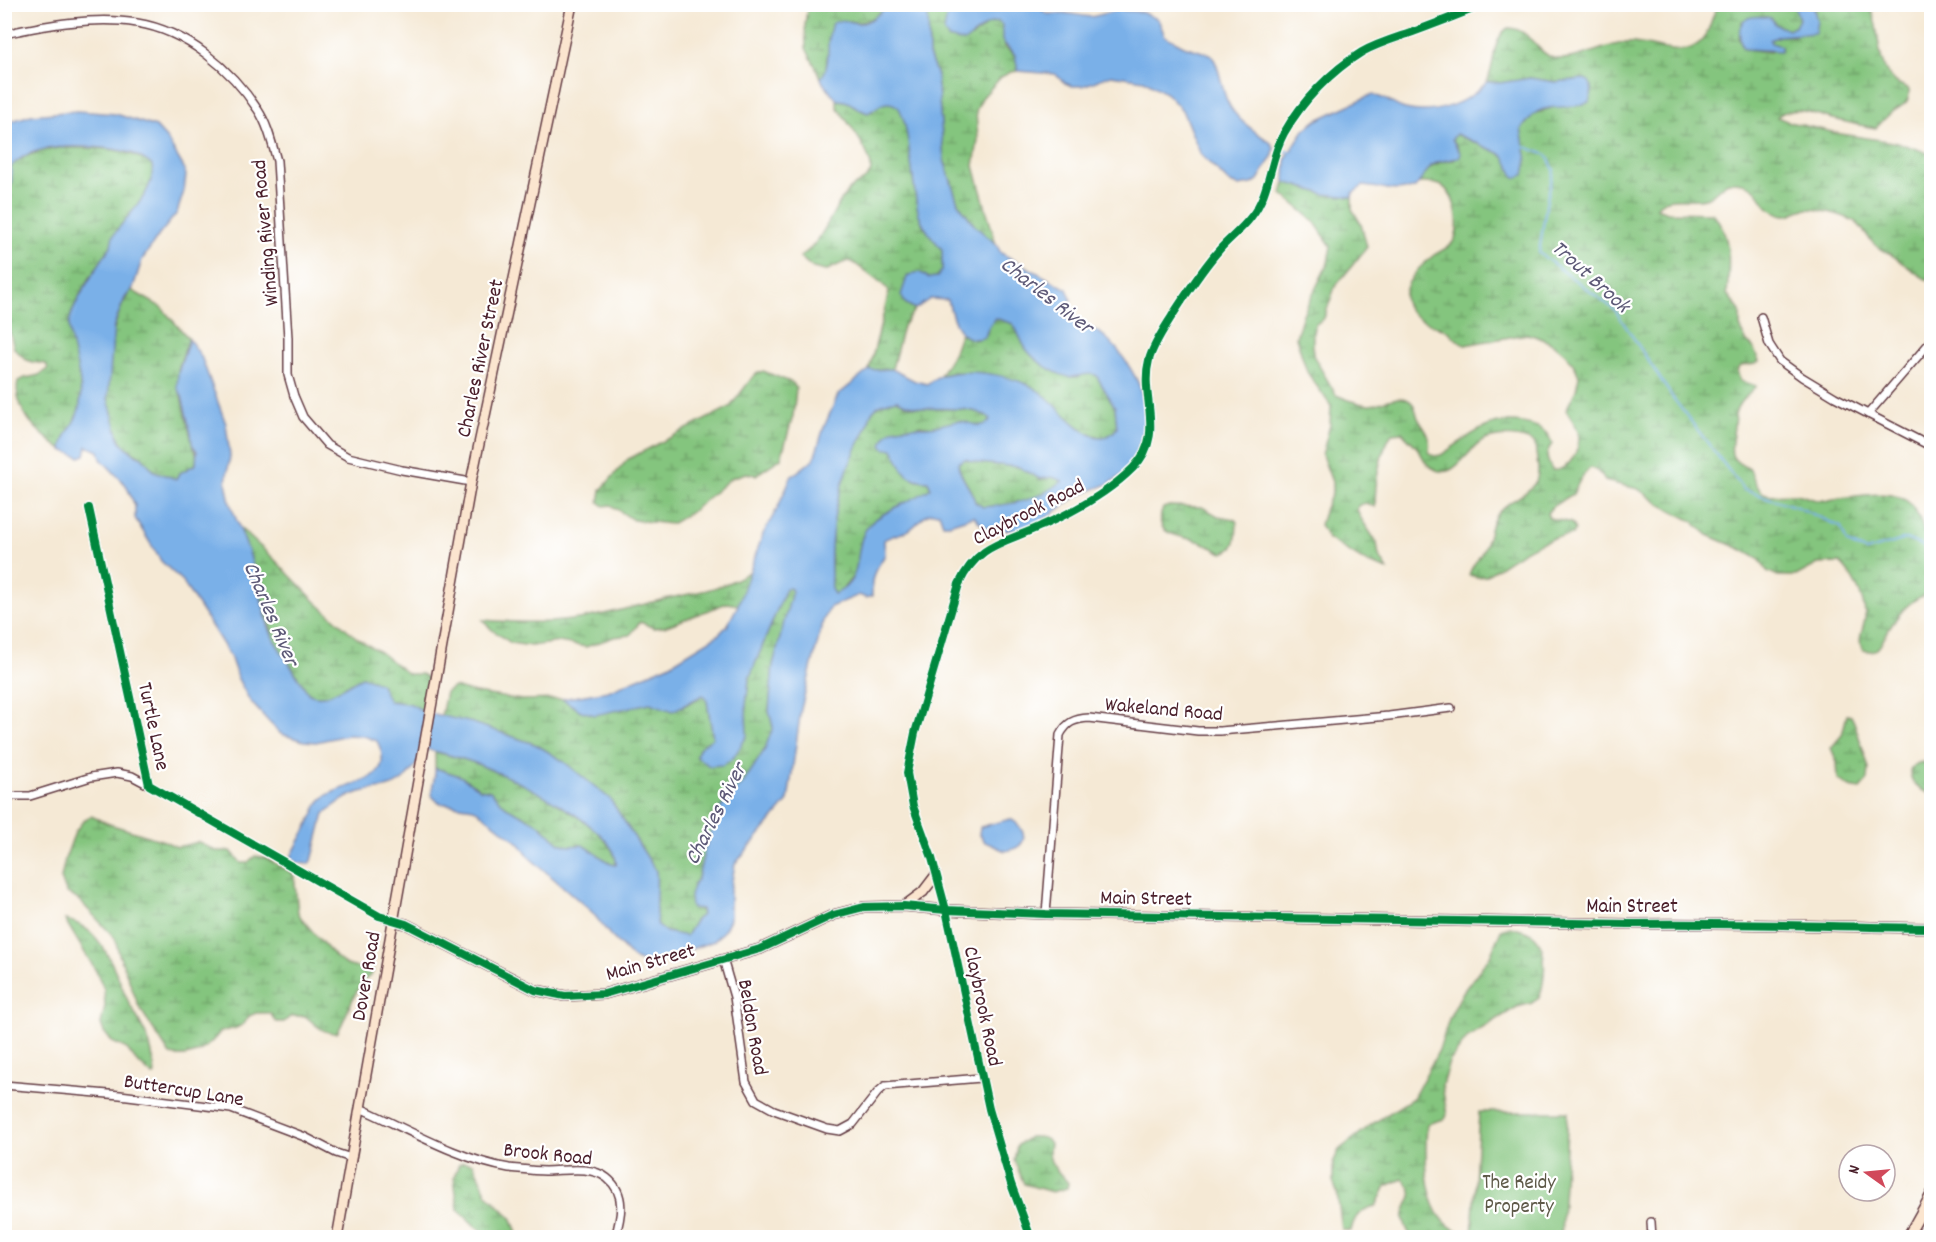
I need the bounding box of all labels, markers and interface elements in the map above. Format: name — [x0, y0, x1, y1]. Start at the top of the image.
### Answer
street label: Winding River Road — [246, 158, 288, 307]
water label: Trout Brook — [1543, 234, 1637, 323]
water label: Charles River — [993, 251, 1101, 345]
street label: Charles River Street — [451, 276, 513, 441]
street label: Claybrook Road — [968, 473, 1091, 555]
water label: Charles River — [234, 557, 307, 674]
street label: Turtle Lane — [128, 680, 176, 773]
street label: Wakeland Road — [1104, 691, 1224, 731]
water label: Charles River — [678, 756, 757, 871]
street label: Main Street — [1100, 884, 1192, 916]
street label: Main Street — [1586, 893, 1678, 923]
street label: Dover Road — [345, 930, 391, 1023]
street label: Main Street — [603, 937, 699, 991]
street label: Claybrook Road — [954, 944, 1008, 1069]
street label: Beldon Road — [728, 977, 774, 1078]
street label: Buttercup Lane — [121, 1068, 246, 1116]
street label: Brook Road — [502, 1136, 594, 1176]
north arrow — [1837, 1143, 1897, 1203]
text: N — [1843, 1163, 1867, 1177]
park label: The Reidy Property — [1482, 1169, 1556, 1223]

